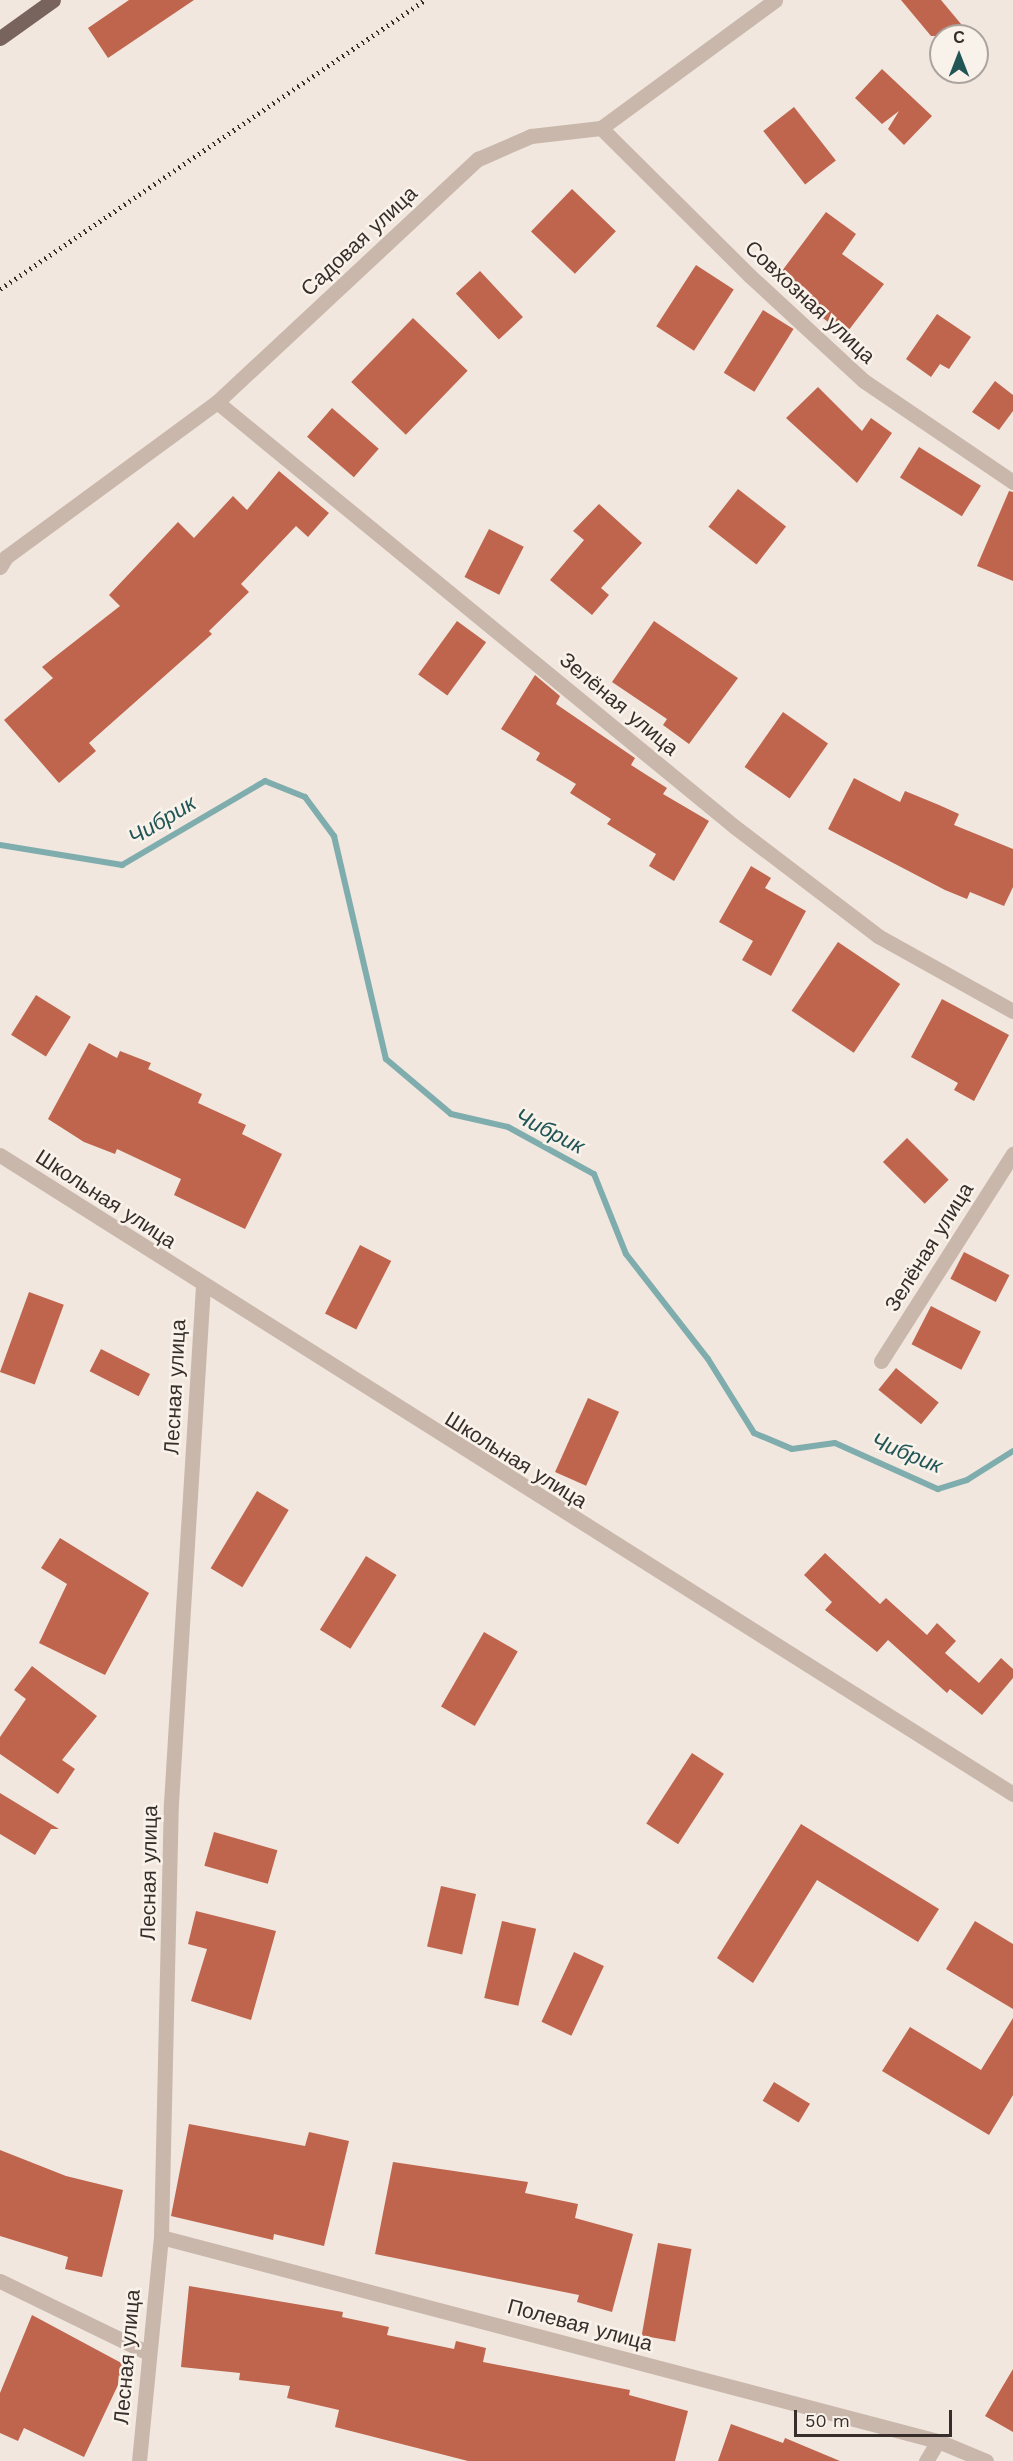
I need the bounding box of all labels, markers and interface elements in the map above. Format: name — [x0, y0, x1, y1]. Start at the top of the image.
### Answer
north arrow — [929, 24, 989, 84]
text: С — [953, 28, 965, 47]
street label: Садовая улица — [296, 181, 422, 301]
street label: Совхозная улица — [740, 235, 880, 369]
street label: Зелёная улица — [555, 647, 683, 761]
water label: Чибрик — [123, 790, 201, 850]
water label: Чибрик — [511, 1102, 589, 1160]
street label: Школьная улица — [31, 1144, 181, 1254]
street label: Зелёная улица — [879, 1178, 979, 1316]
street label: Лесная улица — [159, 1319, 191, 1455]
street label: Школьная улица — [440, 1406, 592, 1514]
water label: Чибрик — [868, 1427, 946, 1479]
street label: Лесная улица — [135, 1805, 163, 1941]
street label: Лесная улица — [109, 2288, 145, 2426]
street label: Полевая улица — [505, 2294, 655, 2356]
scale bar — [797, 2398, 954, 2436]
text: 50 m — [805, 2410, 850, 2431]

